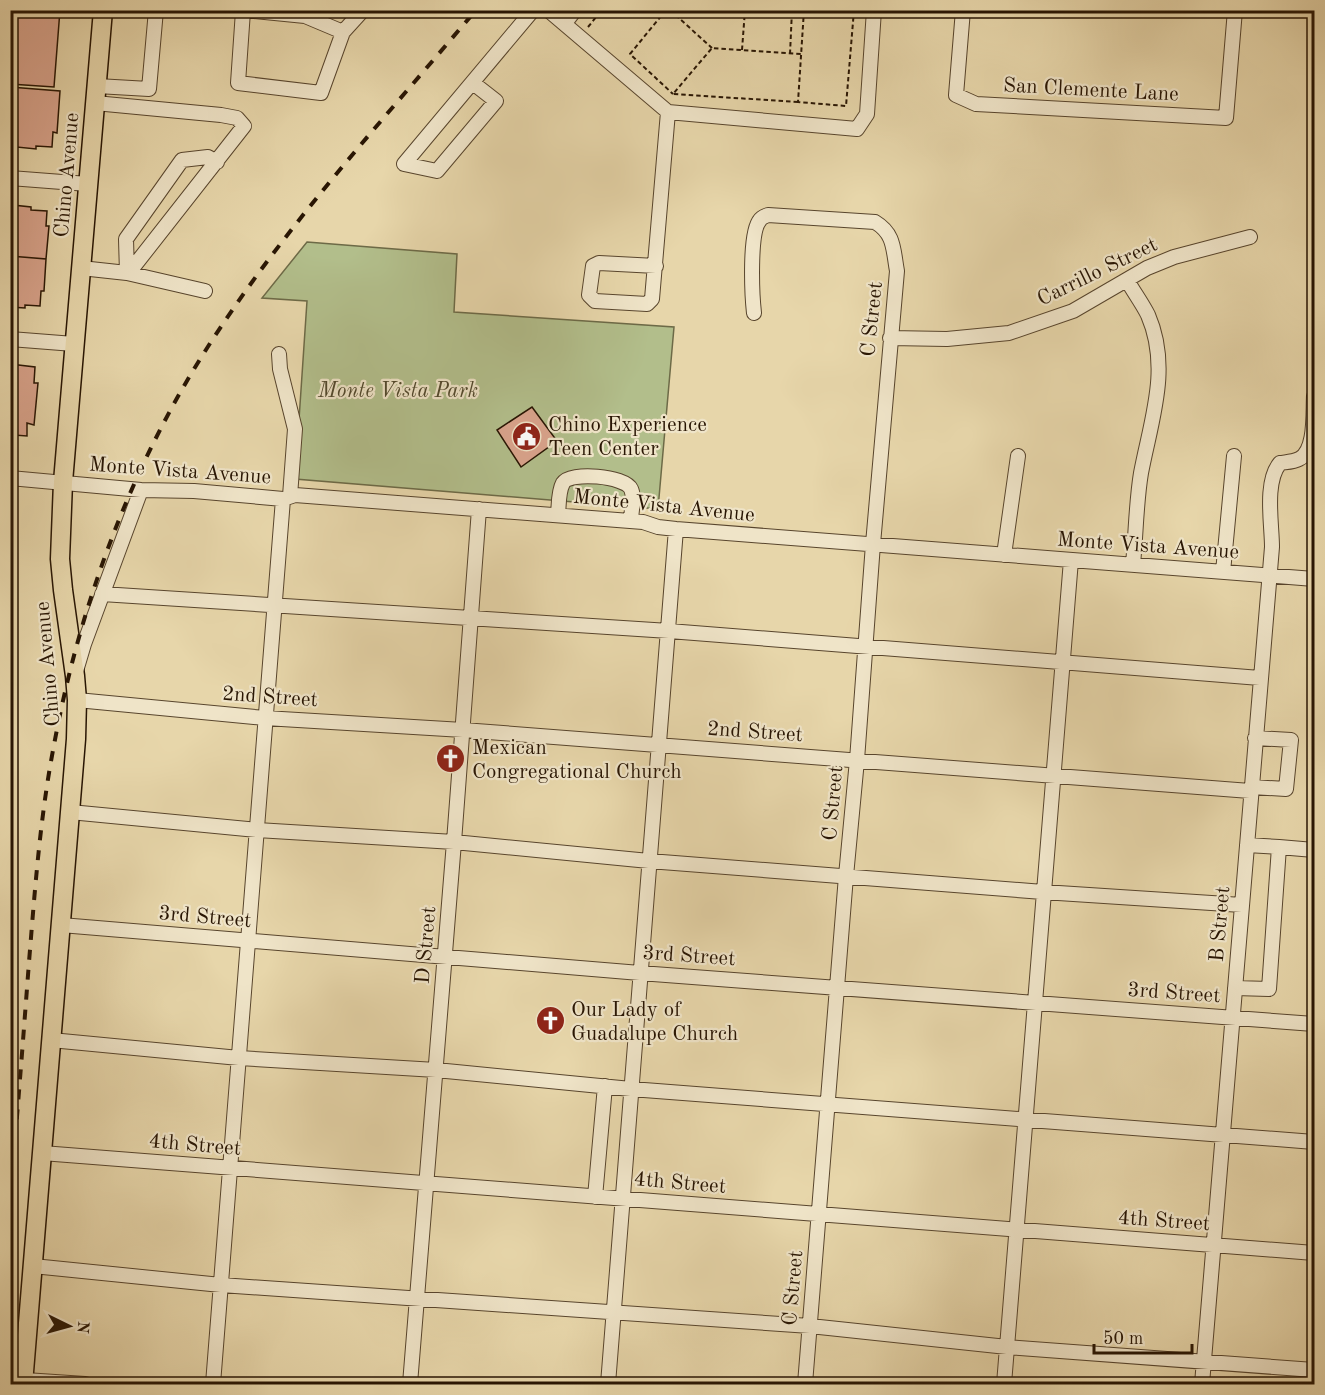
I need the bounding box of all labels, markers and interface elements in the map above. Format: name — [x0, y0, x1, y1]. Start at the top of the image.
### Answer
street label: San Clemente Lane — [1002, 75, 1179, 106]
street label: Chino Avenue — [52, 112, 83, 239]
street label: Carrillo Street — [1034, 234, 1161, 310]
street label: C Street — [858, 280, 887, 358]
park label: Monte Vista Park — [317, 381, 478, 402]
place label: Chino Experience Teen Center — [548, 415, 707, 460]
public building icon: Chino Experience Teen Center — [511, 420, 543, 452]
street label: Monte Vista Avenue — [88, 455, 272, 488]
street label: Monte Vista Avenue — [572, 487, 756, 526]
street label: Monte Vista Avenue — [1056, 530, 1240, 563]
street label: Chino Avenue — [33, 600, 64, 727]
street label: 2nd Street — [221, 684, 319, 711]
street label: 2nd Street — [706, 719, 804, 746]
place label: Mexican Congregational Church — [472, 738, 682, 783]
church icon: Mexican Congregational Church — [435, 743, 467, 775]
street label: C Street — [820, 765, 847, 842]
street label: B Street — [1207, 885, 1234, 963]
street label: 3rd Street — [157, 903, 252, 932]
street label: D Street — [413, 905, 440, 985]
street label: 3rd Street — [642, 943, 736, 970]
street label: 3rd Street — [1127, 980, 1221, 1007]
place label: Our Lady of Guadalupe Church — [571, 1000, 738, 1045]
church icon: Our Lady of Guadalupe Church — [534, 1005, 566, 1037]
street label: 4th Street — [148, 1131, 242, 1160]
street label: 4th Street — [633, 1169, 727, 1198]
street label: 4th Street — [1117, 1208, 1211, 1235]
street label: C Street — [780, 1250, 807, 1327]
north arrow — [39, 1296, 99, 1356]
scale bar — [1094, 1317, 1192, 1355]
text: N — [73, 1320, 90, 1335]
text: 50 m — [1103, 1330, 1143, 1348]

